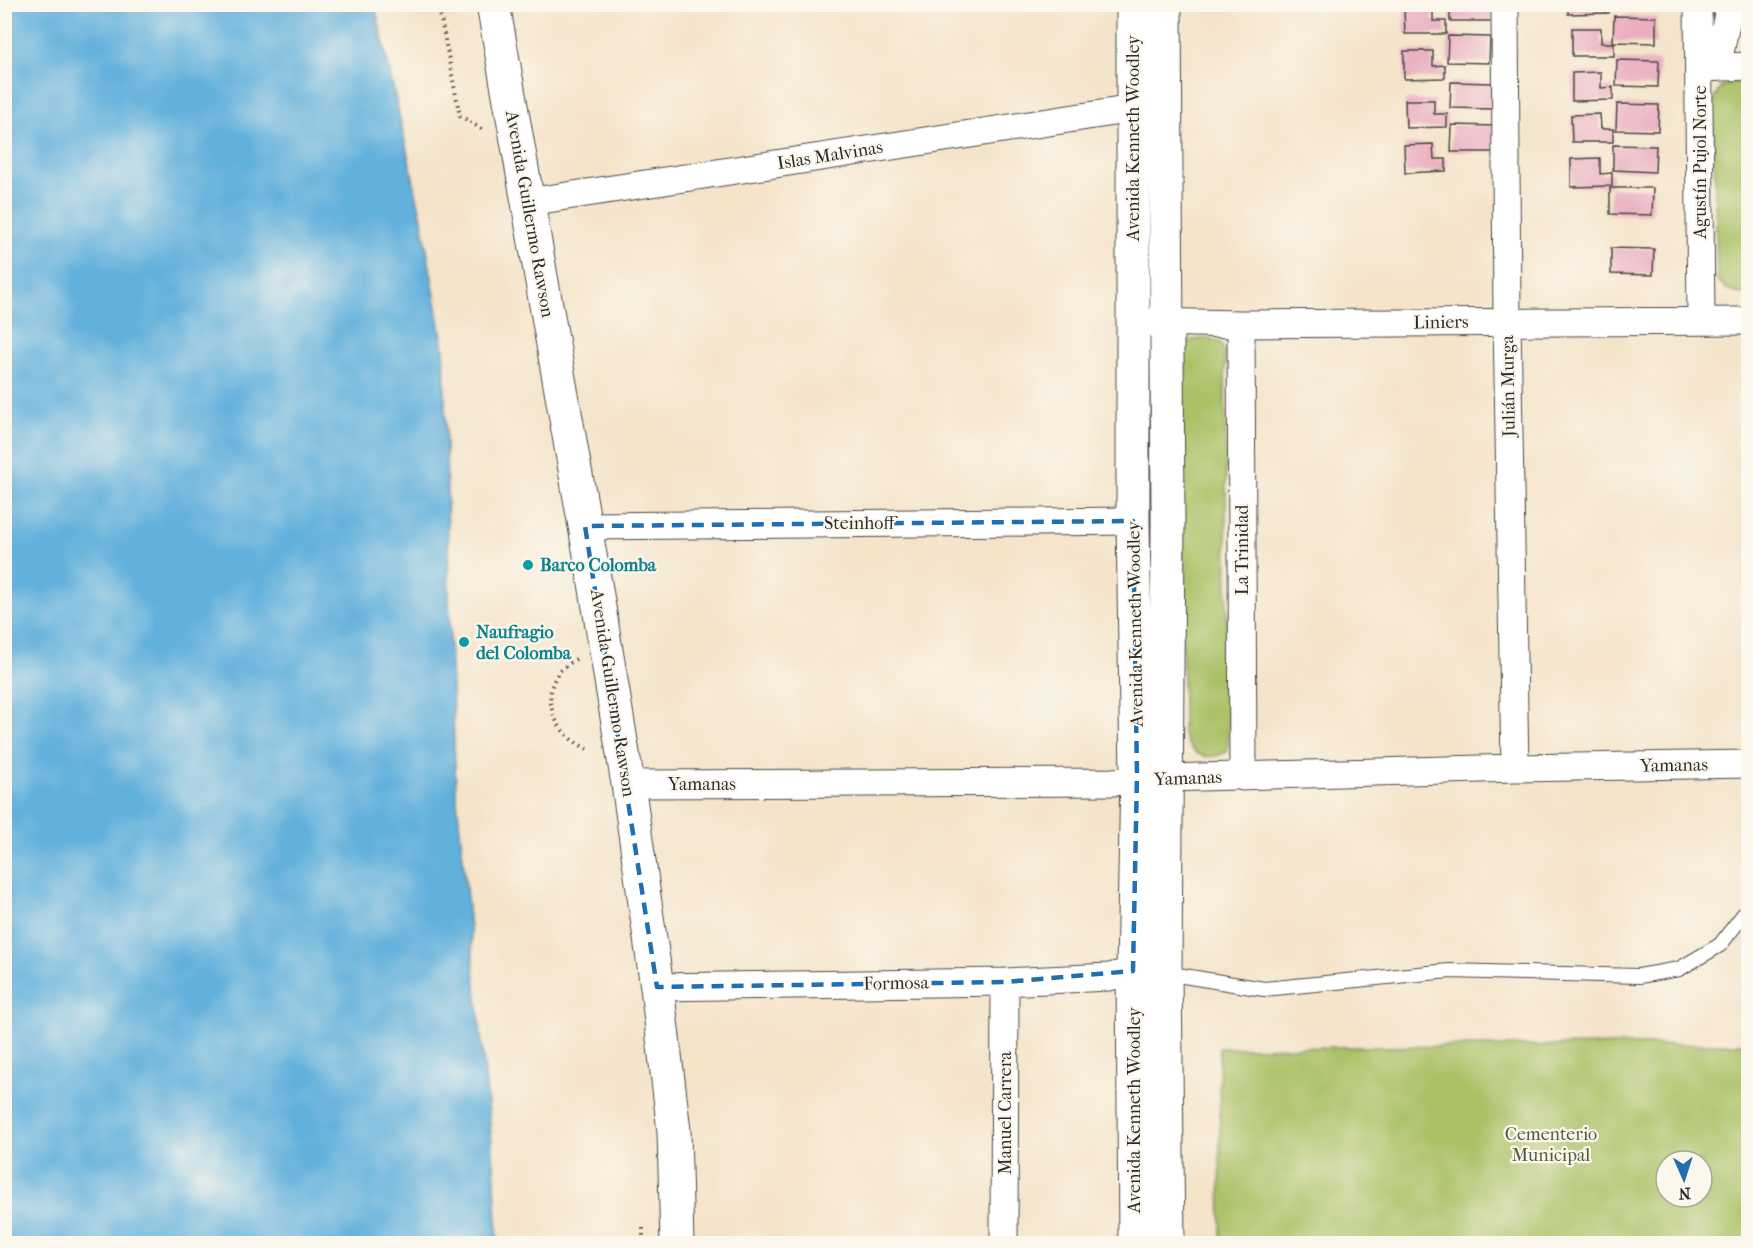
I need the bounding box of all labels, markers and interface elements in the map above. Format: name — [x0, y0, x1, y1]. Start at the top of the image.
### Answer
street label: Avenida Kenneth Woodley — [1123, 34, 1144, 242]
street label: Agustín Pujol Norte — [1690, 85, 1711, 240]
street label: Avenida Guillermo Rawson — [501, 108, 558, 320]
street label: Islas Malvinas — [776, 137, 885, 174]
street label: Liniers — [1413, 312, 1469, 333]
street label: Julián Murga — [1497, 334, 1520, 439]
street label: La Trinidad — [1232, 505, 1253, 595]
street label: Steinhoff — [824, 513, 898, 534]
street label: Avenida Kenneth Woodley — [1123, 519, 1148, 728]
place label: Barco Colomba — [540, 555, 657, 576]
marker: Barco Colomba — [521, 558, 535, 572]
street label: Avenida Guillermo Rawson — [586, 587, 639, 799]
place label: Naufragio del Colomba — [476, 622, 572, 664]
marker: Naufragio del Colomba — [457, 635, 471, 649]
street label: Yamanas — [1639, 754, 1708, 777]
street label: Yamanas — [1153, 767, 1223, 790]
street label: Yamanas — [667, 774, 736, 795]
street label: Formosa — [863, 972, 929, 995]
street label: Avenida Kenneth Woodley — [1124, 1006, 1145, 1214]
street label: Manuel Carrera — [995, 1051, 1016, 1175]
park label: Cementerio Municipal — [1505, 1124, 1597, 1166]
north arrow — [1654, 1149, 1714, 1209]
text: N — [1677, 1184, 1691, 1203]

